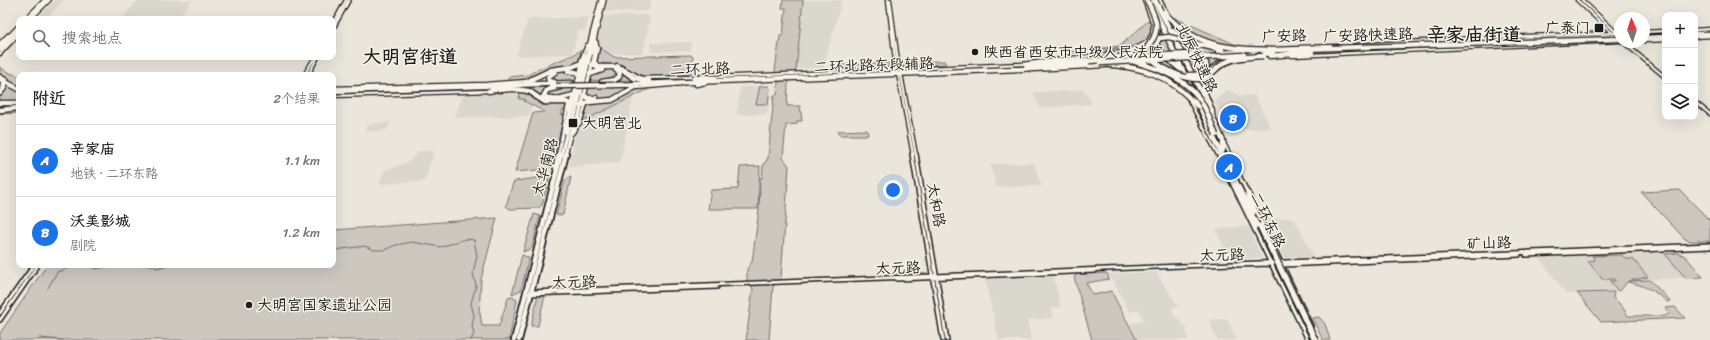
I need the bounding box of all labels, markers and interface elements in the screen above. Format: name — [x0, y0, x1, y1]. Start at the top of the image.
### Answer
north arrow — [1614, 12, 1650, 48]
map controls — [1662, 12, 1698, 120]
button: + — [1662, 12, 1698, 48]
place label: 广泰门 — [1545, 15, 1590, 41]
search box — [16, 16, 336, 60]
district label: 辛家庙街道 — [1426, 18, 1522, 51]
street label: 北辰快速路 — [1169, 19, 1225, 97]
street label: 广安路快速路 — [1323, 20, 1413, 50]
street label: 广安路 — [1261, 22, 1307, 50]
marker: 广泰门 — [1593, 22, 1605, 34]
text: 搜索地点 — [62, 25, 122, 51]
icon: search — [30, 27, 52, 49]
place label: 陕西省西安市中级人民法院 — [983, 39, 1163, 65]
district label: 大明宫街道 — [362, 40, 458, 73]
marker: 陕西省西安市中级人民法院 — [970, 47, 980, 57]
button: − — [1662, 48, 1698, 84]
street label: 二环北路东段辅路 — [814, 50, 934, 80]
street label: 二环北路 — [670, 55, 730, 83]
text: 附近 — [32, 83, 66, 113]
button: layers — [1662, 84, 1698, 120]
text: 2个结果 — [273, 87, 320, 110]
pin: B — [1220, 103, 1246, 133]
place label: 大明宫北 — [582, 110, 642, 136]
marker: 大明宫北 — [567, 117, 579, 129]
street label: 太华南路 — [525, 135, 565, 199]
text: 辛家庙 — [70, 136, 115, 162]
text: A — [41, 149, 49, 172]
text: 1.1 km — [285, 149, 320, 172]
pin: A — [1216, 152, 1242, 182]
text: 地铁 · 二环东路 — [70, 162, 158, 185]
your location — [883, 180, 903, 200]
street label: 太和路 — [919, 181, 953, 229]
street label: 二环东路 — [1243, 187, 1293, 253]
text: 沃美影城 — [70, 208, 130, 234]
text: B — [41, 221, 49, 244]
text: 1.2 km — [283, 221, 320, 244]
street label: 矿山路 — [1466, 229, 1512, 257]
text: 剧院 — [70, 234, 96, 257]
street label: 太元路 — [1199, 241, 1245, 269]
street label: 太元路 — [875, 254, 921, 282]
street label: 太元路 — [551, 268, 597, 296]
place label: 大明宫国家遗址公园 — [257, 292, 392, 318]
marker: 大明宫国家遗址公园 — [244, 300, 254, 310]

